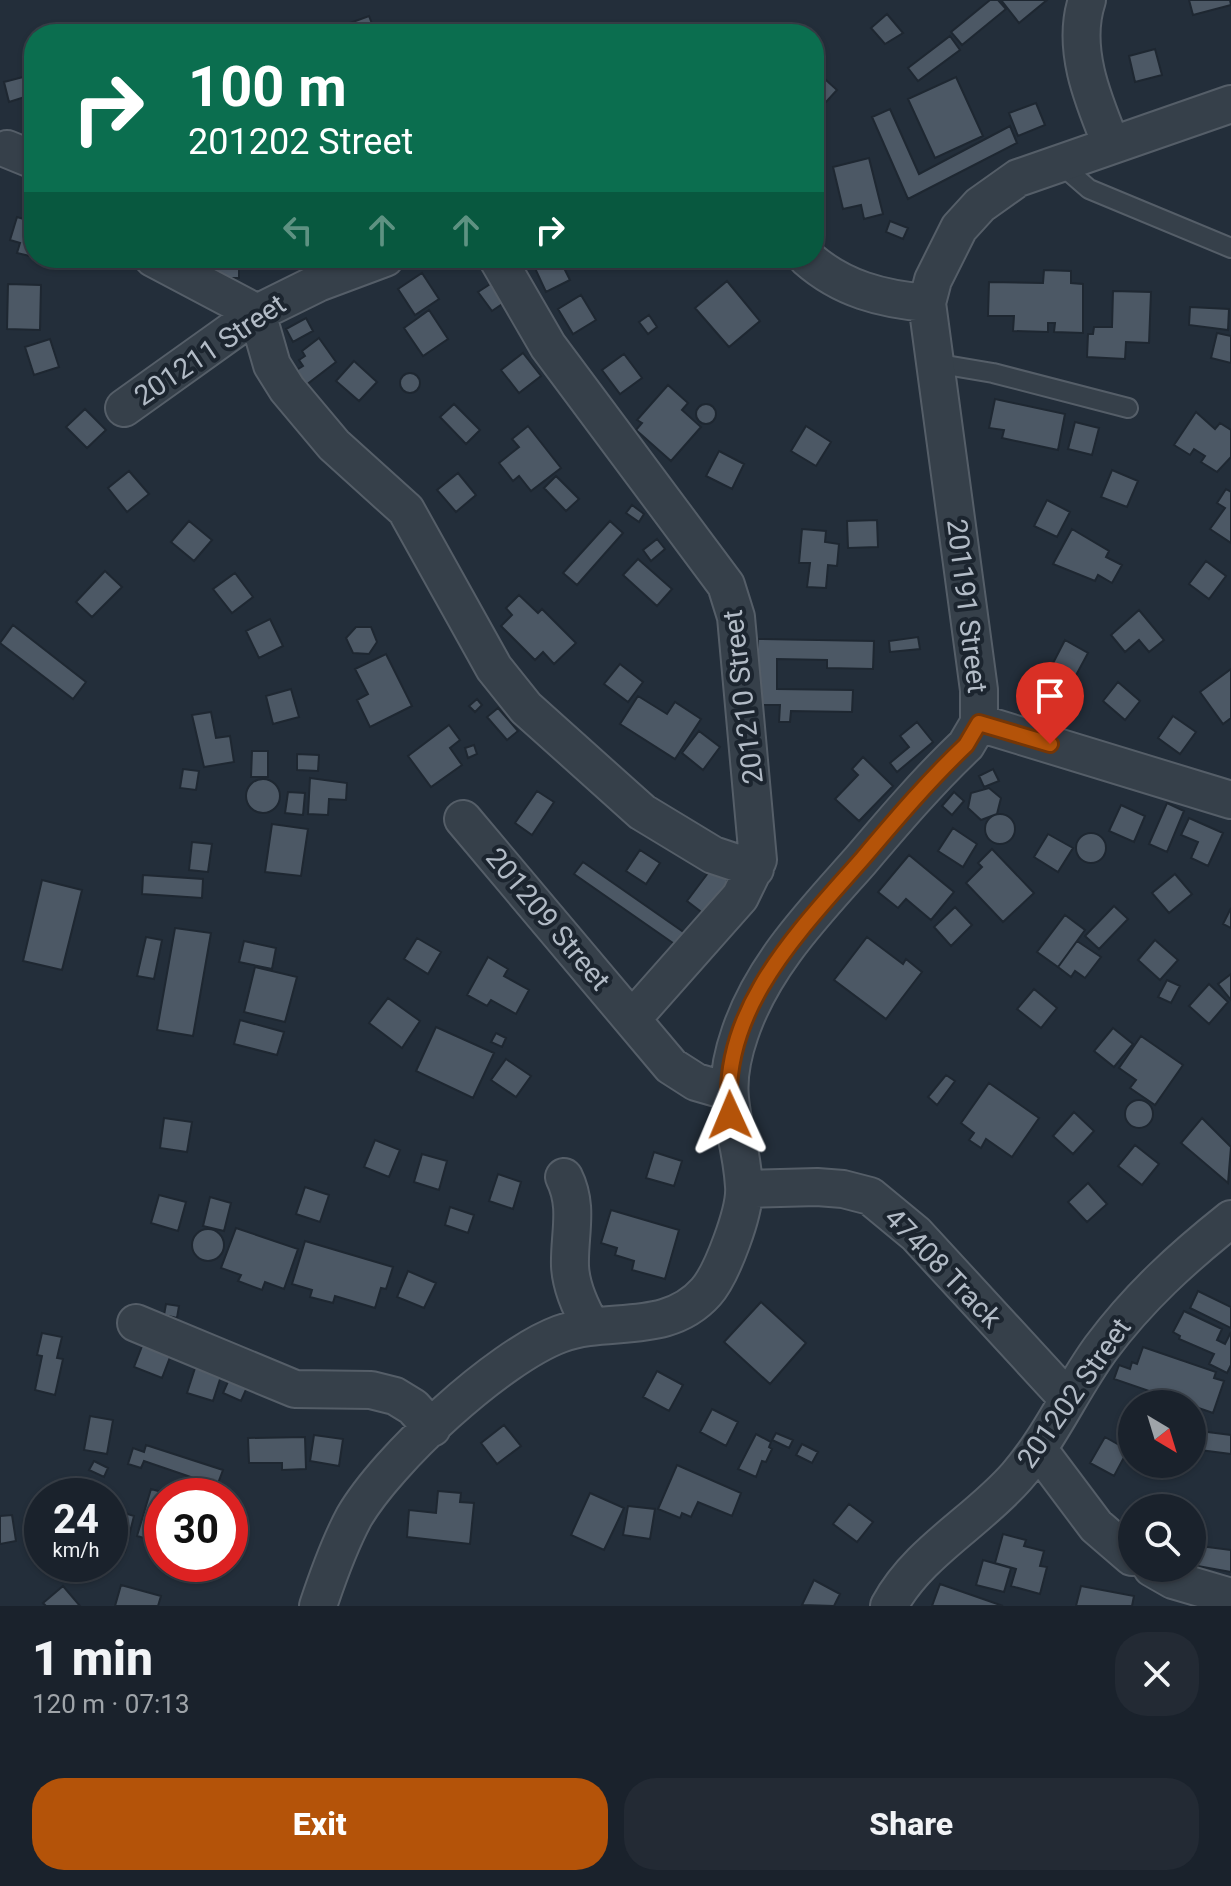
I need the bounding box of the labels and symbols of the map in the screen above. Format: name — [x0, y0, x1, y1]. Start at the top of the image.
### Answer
street label: 201211 Street — [128, 287, 292, 413]
street label: 201191 Street — [940, 517, 994, 695]
street label: 201210 Street — [716, 608, 770, 786]
pin — [1016, 662, 1084, 744]
street label: 201209 Street — [479, 841, 617, 997]
position arrow — [688, 1073, 772, 1157]
street label: 47408 Track — [878, 1201, 1009, 1335]
street label: 201202 Street — [1010, 1312, 1138, 1474]
north arrow — [1118, 1390, 1206, 1478]
speed limit sign: 30 — [144, 1478, 248, 1582]

